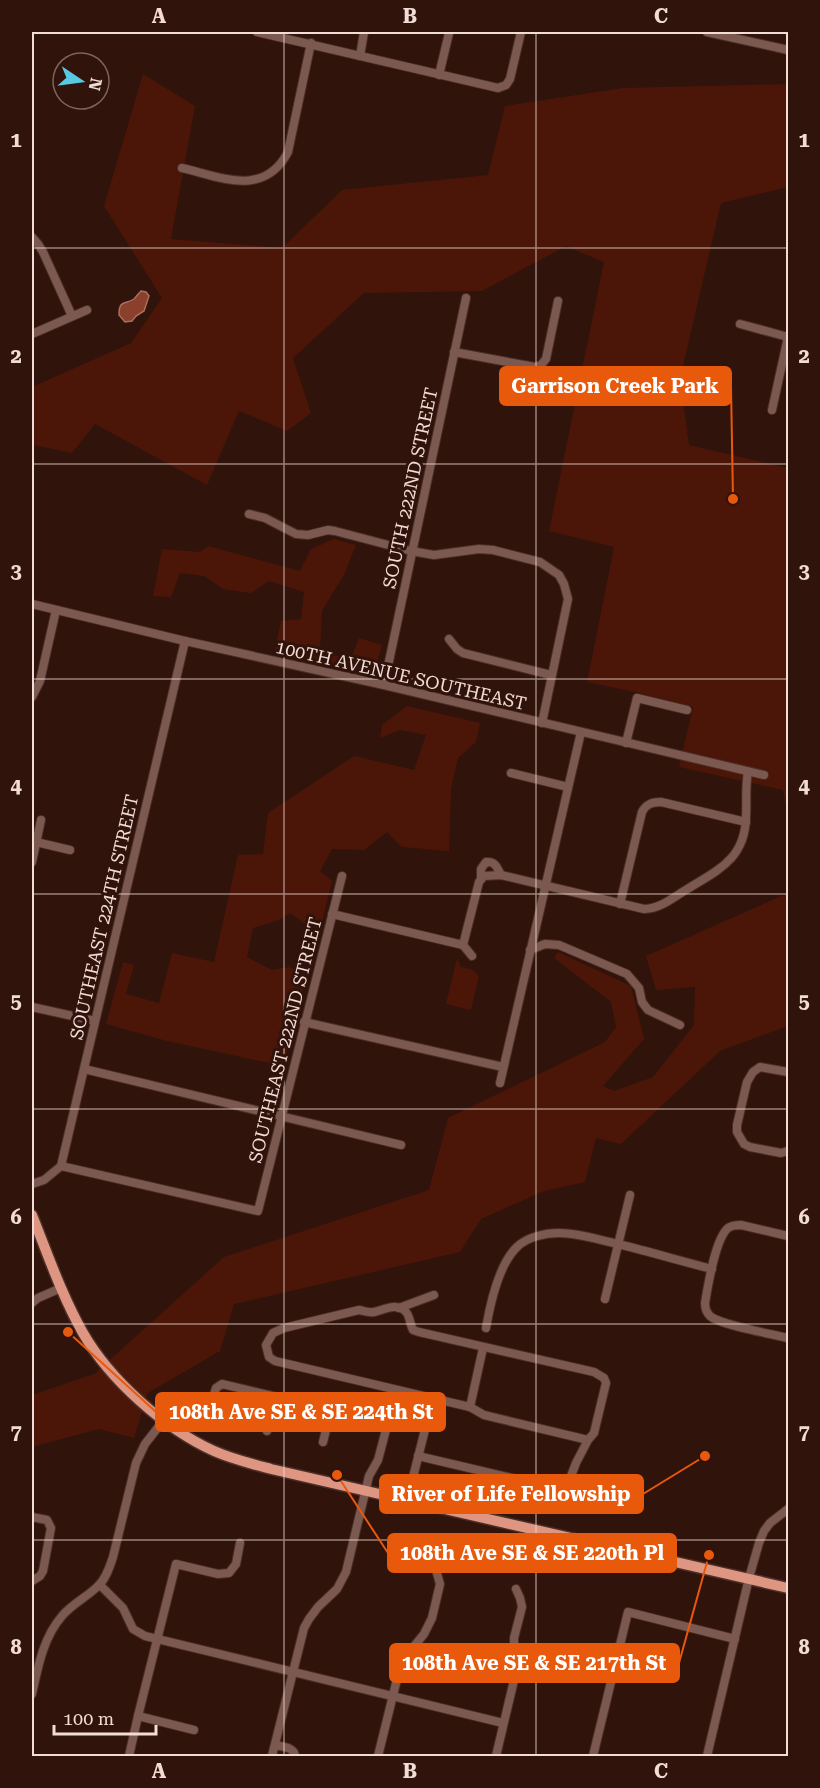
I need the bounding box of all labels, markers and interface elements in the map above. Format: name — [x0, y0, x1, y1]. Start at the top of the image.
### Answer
text: A — [152, 4, 167, 28]
text: B — [403, 4, 417, 28]
text: C — [654, 4, 668, 28]
north arrow — [51, 51, 111, 111]
text: N — [84, 76, 106, 92]
text: 1 — [10, 128, 22, 152]
text: 1 — [798, 128, 810, 152]
text: 2 — [10, 344, 22, 368]
text: 2 — [798, 344, 810, 368]
callout: Garrison Creek Park — [500, 367, 731, 405]
text: Garrison Creek Park — [511, 374, 719, 398]
street label: SOUTH 222ND STREET — [378, 386, 442, 590]
text: 3 — [10, 559, 22, 583]
text: 3 — [798, 559, 810, 583]
street label: 100TH AVENUE SOUTHEAST — [274, 636, 528, 714]
text: 4 — [10, 774, 22, 798]
text: 4 — [798, 774, 810, 798]
street label: SOUTHEAST 224TH STREET — [66, 792, 142, 1042]
street label: SOUTHEAST 222ND STREET — [244, 915, 326, 1165]
text: 5 — [10, 989, 22, 1013]
text: 5 — [798, 989, 810, 1013]
text: 6 — [10, 1205, 22, 1229]
text: 6 — [798, 1205, 810, 1229]
callout: 108th Ave SE & SE 224th St — [156, 1393, 445, 1431]
text: 108th Ave SE & SE 224th St — [169, 1400, 433, 1424]
text: 7 — [10, 1420, 22, 1444]
text: 7 — [798, 1420, 810, 1444]
callout: River of Life Fellowship — [380, 1475, 643, 1513]
text: River of Life Fellowship — [392, 1482, 630, 1506]
callout: 108th Ave SE & SE 220th Pl — [388, 1534, 676, 1572]
text: 108th Ave SE & SE 220th Pl — [400, 1541, 665, 1565]
text: 8 — [10, 1635, 22, 1659]
text: 8 — [798, 1635, 810, 1659]
callout: 108th Ave SE & SE 217th St — [390, 1644, 679, 1682]
text: 108th Ave SE & SE 217th St — [402, 1651, 666, 1675]
scale bar — [54, 1698, 156, 1736]
text: 100 m — [63, 1708, 114, 1729]
text: A — [152, 1759, 167, 1783]
text: B — [403, 1759, 417, 1783]
text: C — [654, 1759, 668, 1783]

